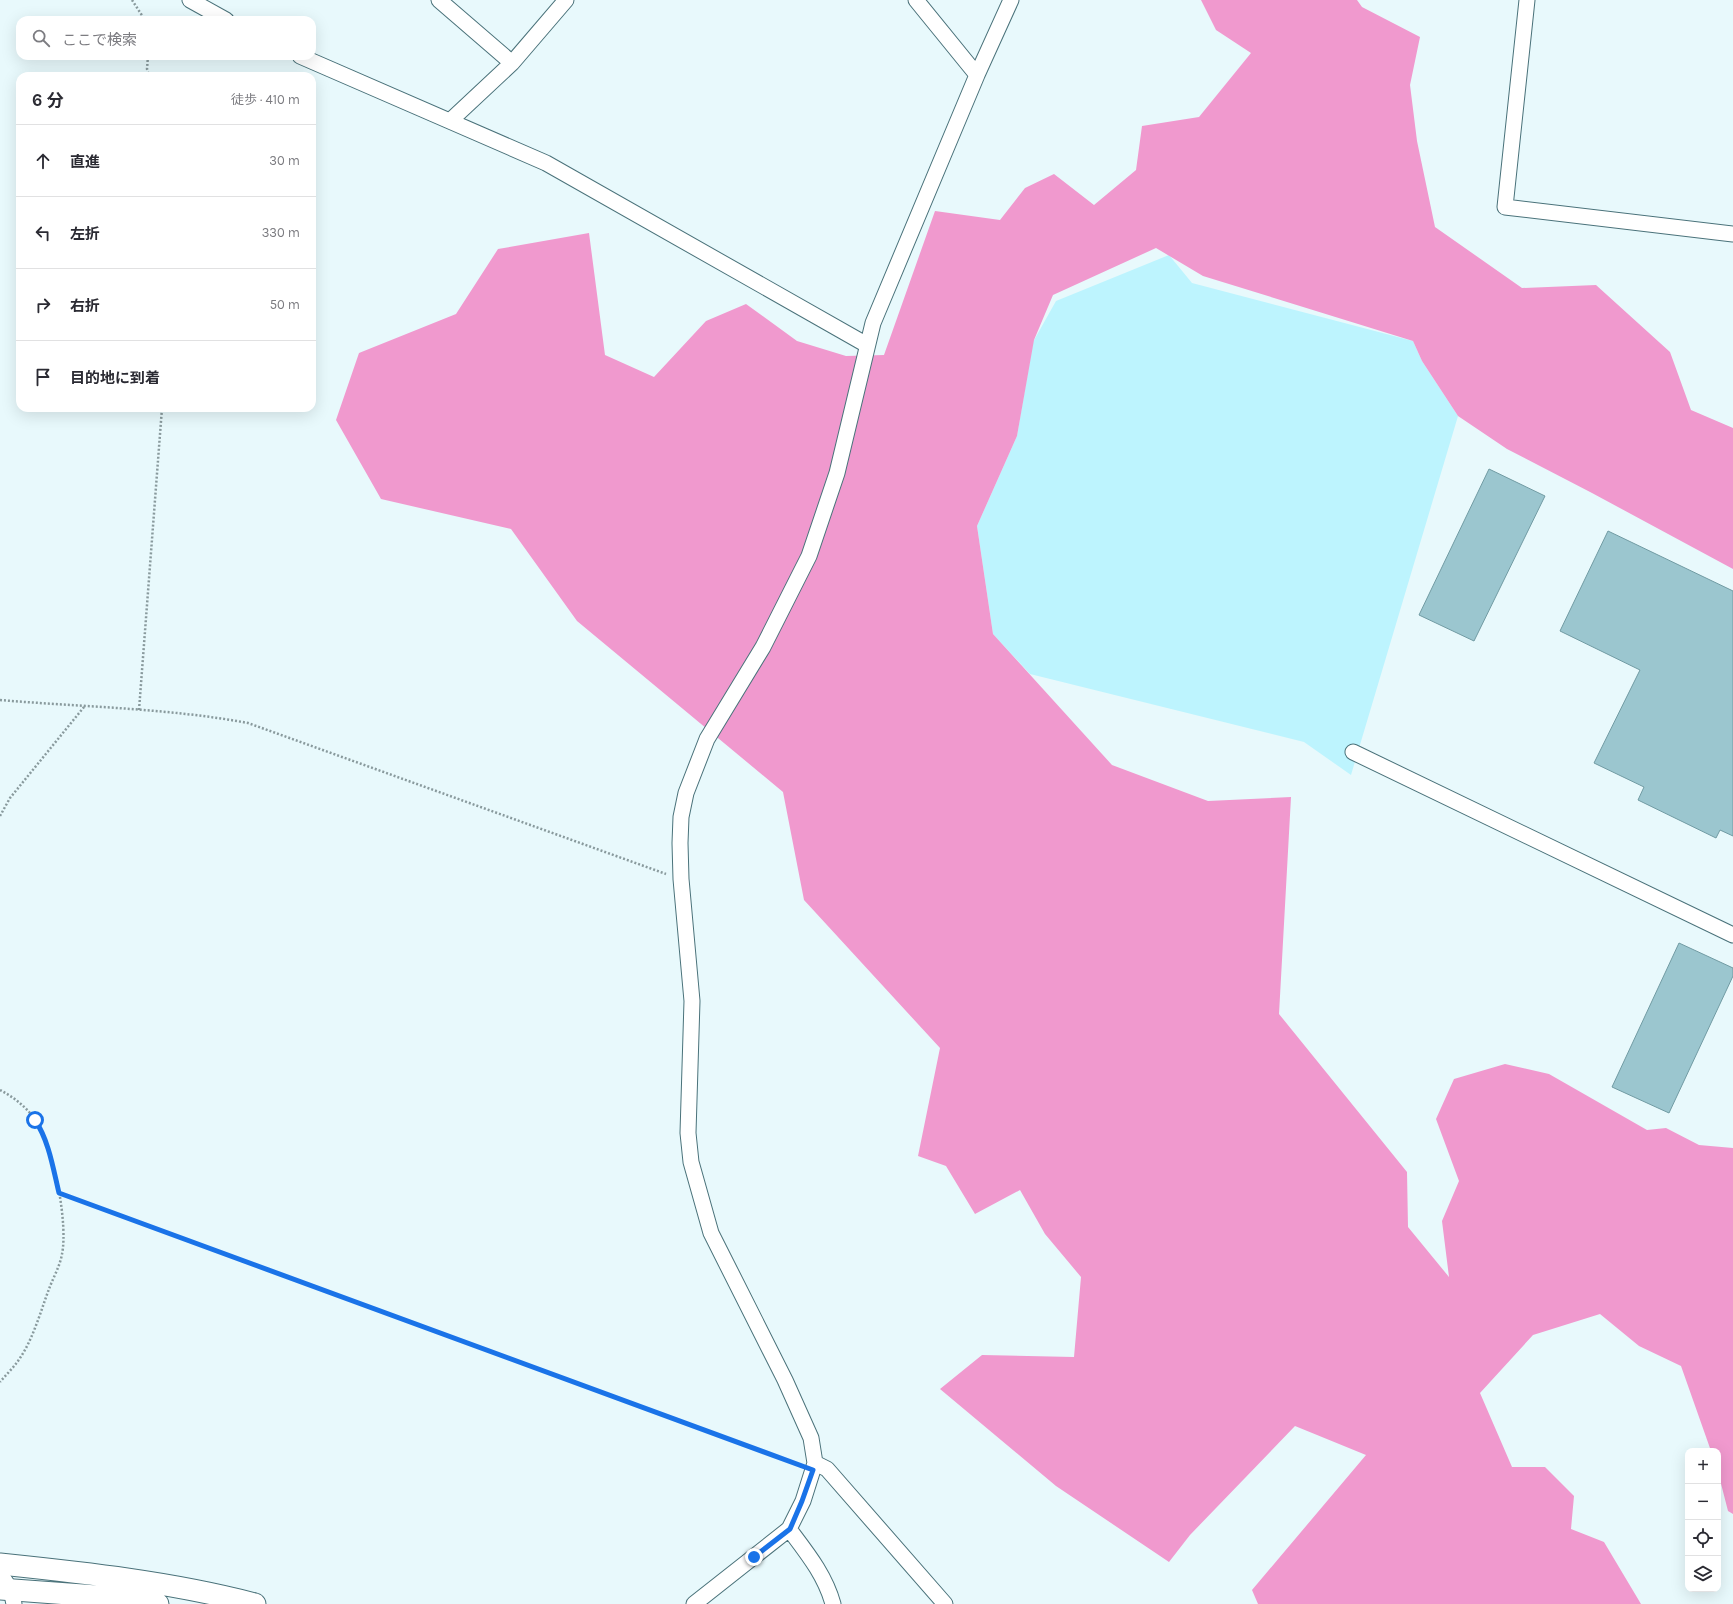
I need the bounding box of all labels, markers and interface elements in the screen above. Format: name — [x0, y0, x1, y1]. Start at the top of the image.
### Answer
search box — [16, 16, 316, 60]
icon: search — [30, 27, 52, 49]
text: ここで検索 — [62, 31, 137, 49]
text: 6 分 — [32, 90, 64, 110]
text: 徒歩 · 410 m — [231, 92, 300, 107]
icon: ahead — [32, 150, 54, 172]
text: 直進 — [70, 153, 100, 171]
text: 30 m — [269, 153, 300, 168]
icon: left — [32, 222, 54, 244]
text: 左折 — [70, 225, 100, 243]
text: 330 m — [262, 225, 300, 240]
icon: right — [32, 294, 54, 316]
text: 右折 — [70, 297, 100, 315]
text: 50 m — [270, 297, 300, 312]
icon: arrive — [32, 366, 54, 388]
text: 目的地に到着 — [70, 369, 160, 387]
route start — [26, 1111, 44, 1129]
map controls — [1685, 1448, 1721, 1592]
button: + — [1685, 1448, 1721, 1484]
button: − — [1685, 1484, 1721, 1520]
button: locate — [1685, 1520, 1721, 1556]
route end — [745, 1548, 763, 1566]
button: layers — [1685, 1556, 1721, 1592]

